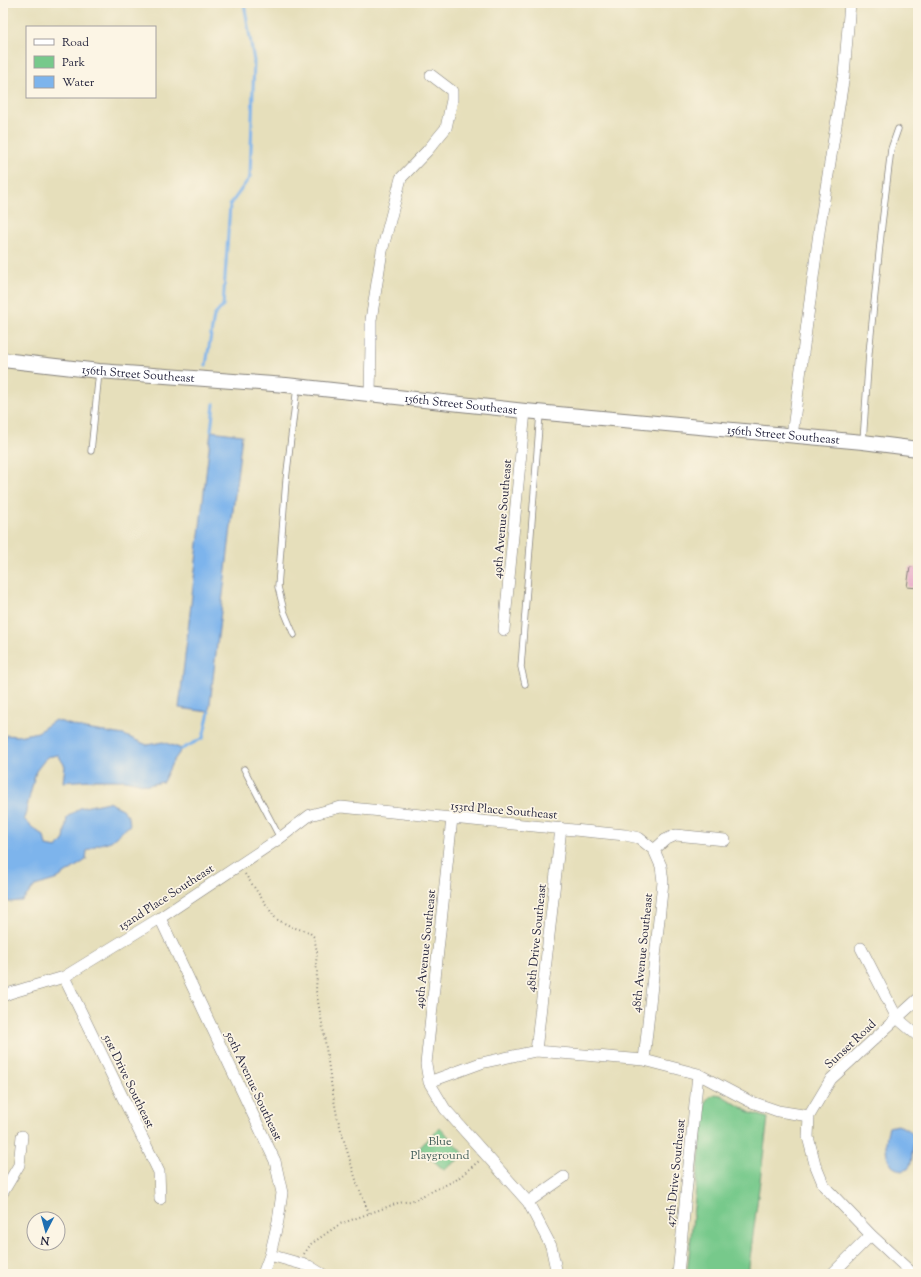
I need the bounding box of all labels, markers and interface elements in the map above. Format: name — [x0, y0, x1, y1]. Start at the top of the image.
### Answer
legend — [26, 26, 156, 98]
text: Road — [62, 34, 89, 52]
text: Park — [62, 54, 85, 72]
text: Water — [62, 74, 95, 92]
street label: 156th Street Southeast — [81, 361, 195, 388]
street label: 156th Street Southeast — [404, 390, 518, 420]
street label: 156th Street Southeast — [726, 422, 840, 450]
street label: 49th Avenue Southeast — [489, 459, 517, 579]
street label: 153rd Place Southeast — [450, 797, 558, 825]
street label: 152nd Place Southeast — [115, 860, 218, 936]
street label: 48th Drive Southeast — [522, 883, 552, 993]
street label: 49th Avenue Southeast — [411, 889, 441, 1010]
street label: 48th Avenue Southeast — [628, 892, 658, 1014]
street label: Sunset Road — [821, 1016, 881, 1073]
street label: 50th Avenue Southeast — [220, 1028, 286, 1144]
street label: 51st Drive Southeast — [97, 1030, 159, 1131]
street label: 47th Drive Southeast — [661, 1118, 691, 1228]
park label: Blue Playground — [411, 1133, 470, 1165]
north arrow — [26, 1211, 66, 1251]
text: N — [40, 1232, 51, 1248]

